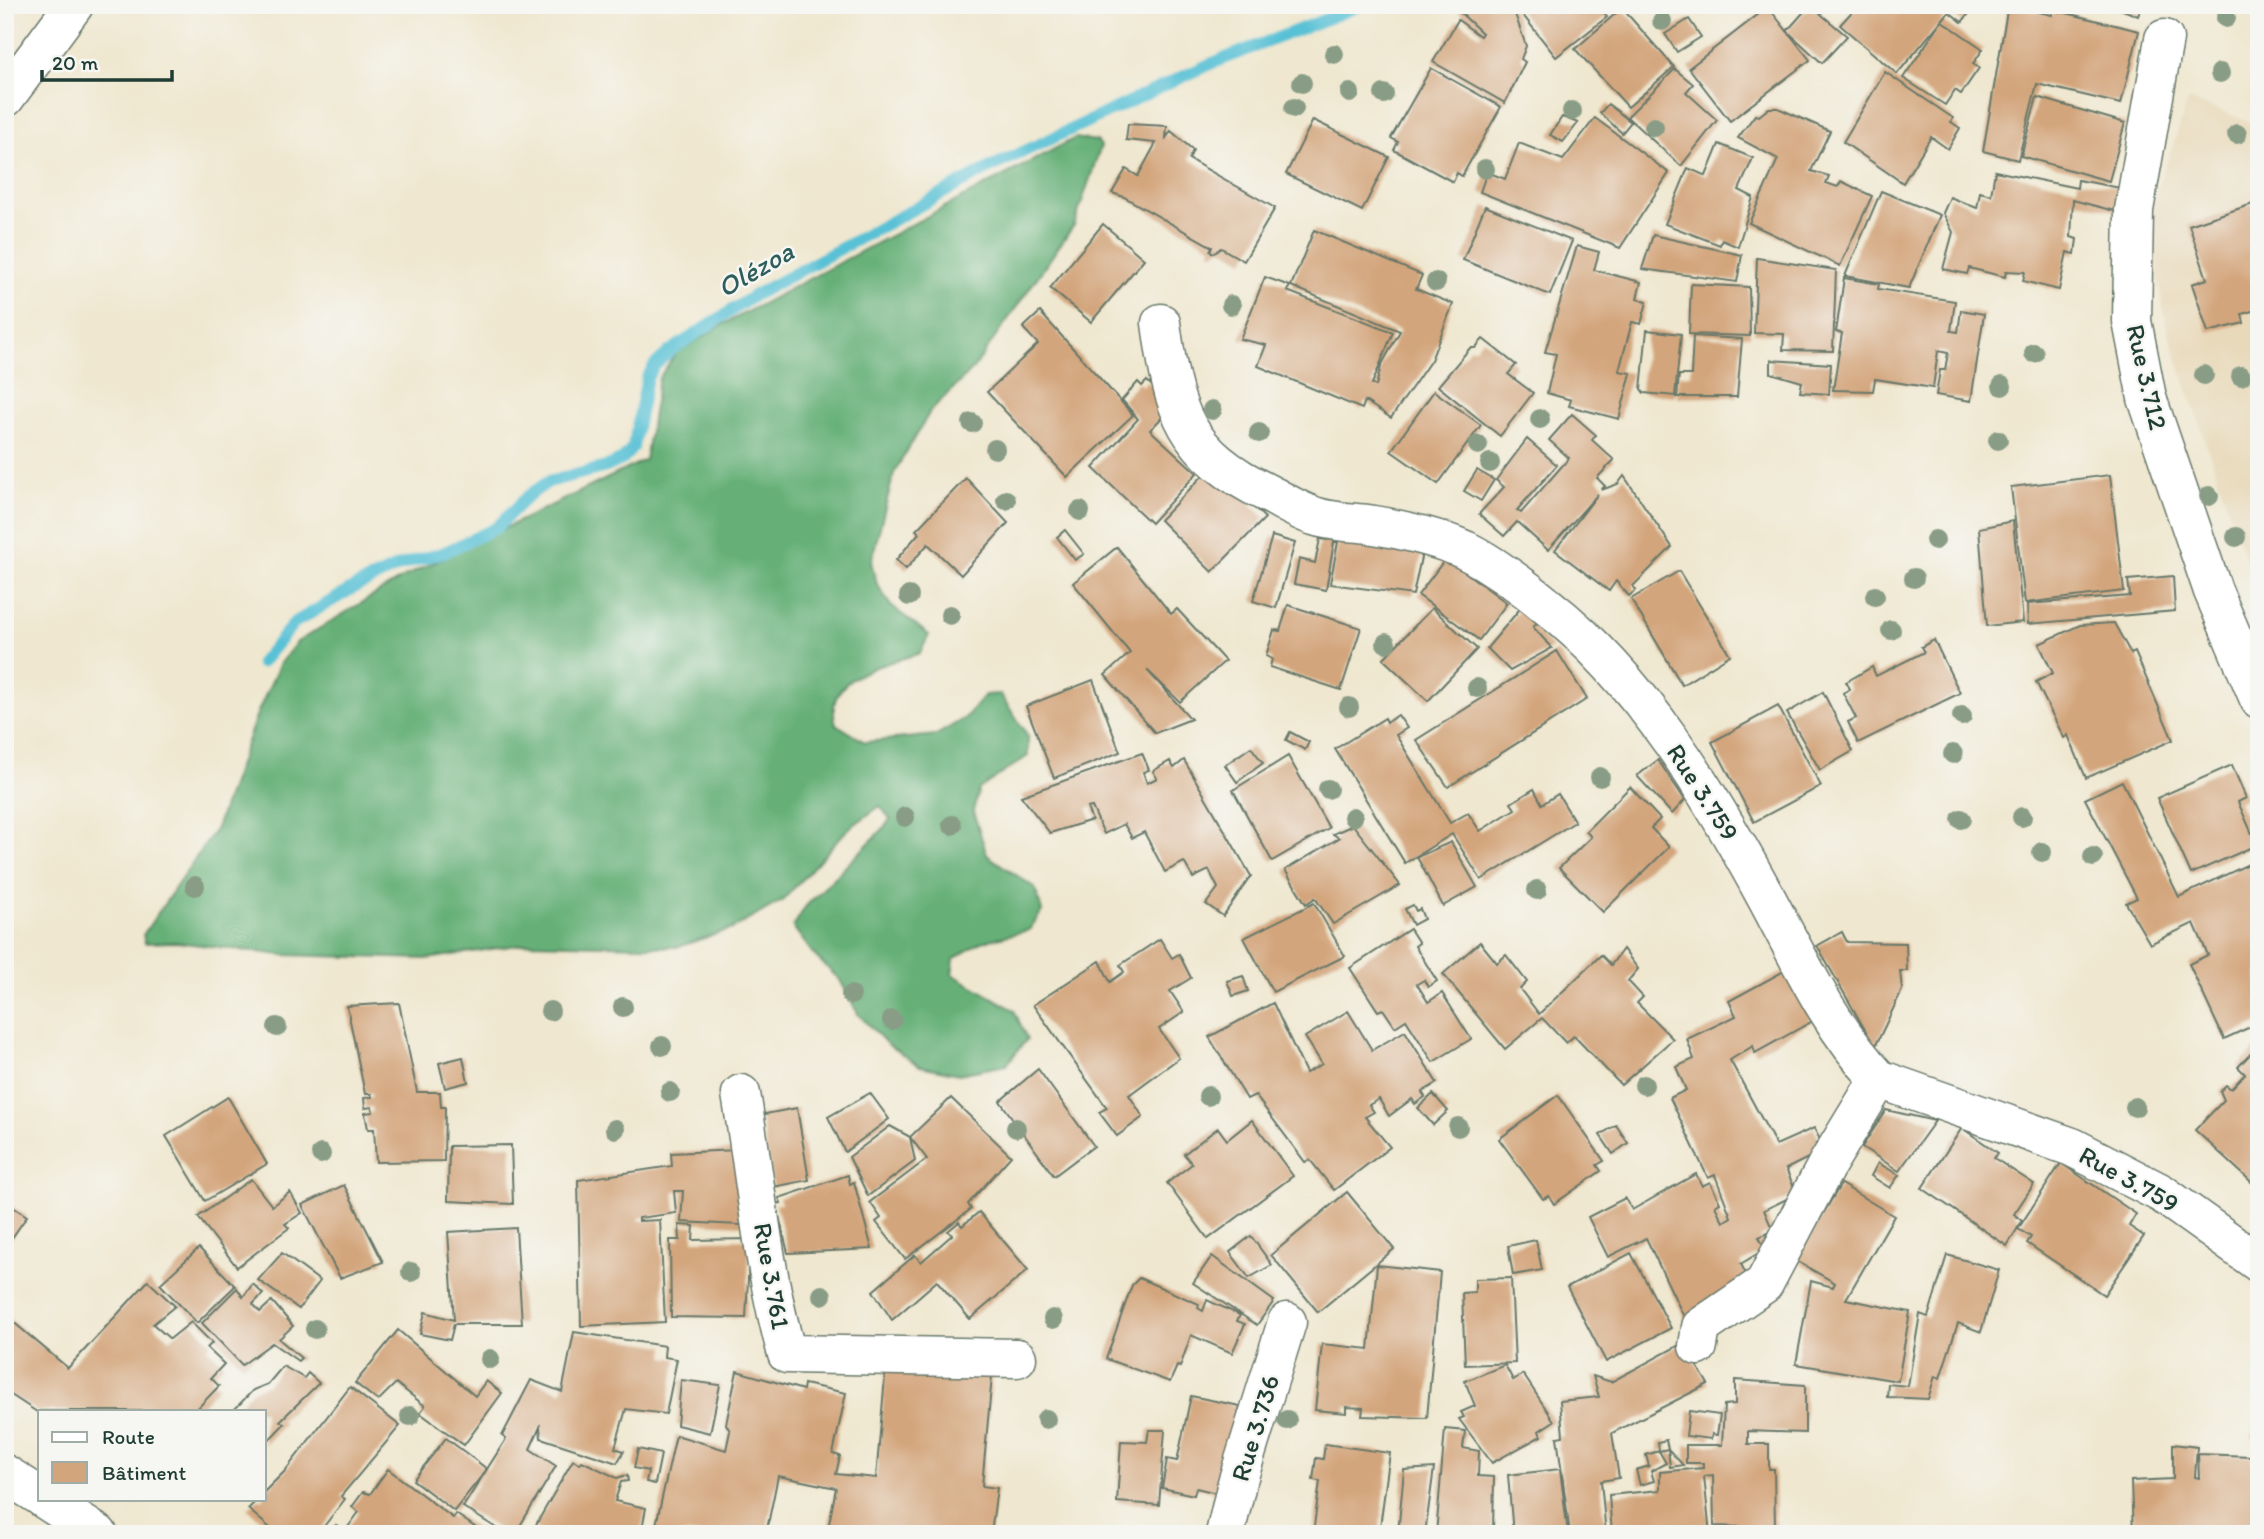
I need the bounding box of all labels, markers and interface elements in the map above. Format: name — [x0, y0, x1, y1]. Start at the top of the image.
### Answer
scale bar — [42, 38, 172, 82]
text: 20 m — [52, 50, 99, 75]
water label: Olézoa — [711, 233, 800, 304]
street label: Rue 3.712 — [2119, 321, 2175, 433]
street label: Rue 3.759 — [1660, 738, 1746, 846]
street label: Rue 3.759 — [2074, 1139, 2184, 1219]
street label: Rue 3.761 — [747, 1220, 797, 1332]
street label: Rue 3.736 — [1224, 1371, 1286, 1485]
legend — [38, 1410, 266, 1500]
text: Route — [102, 1424, 155, 1449]
text: Bâtiment — [102, 1460, 186, 1485]

